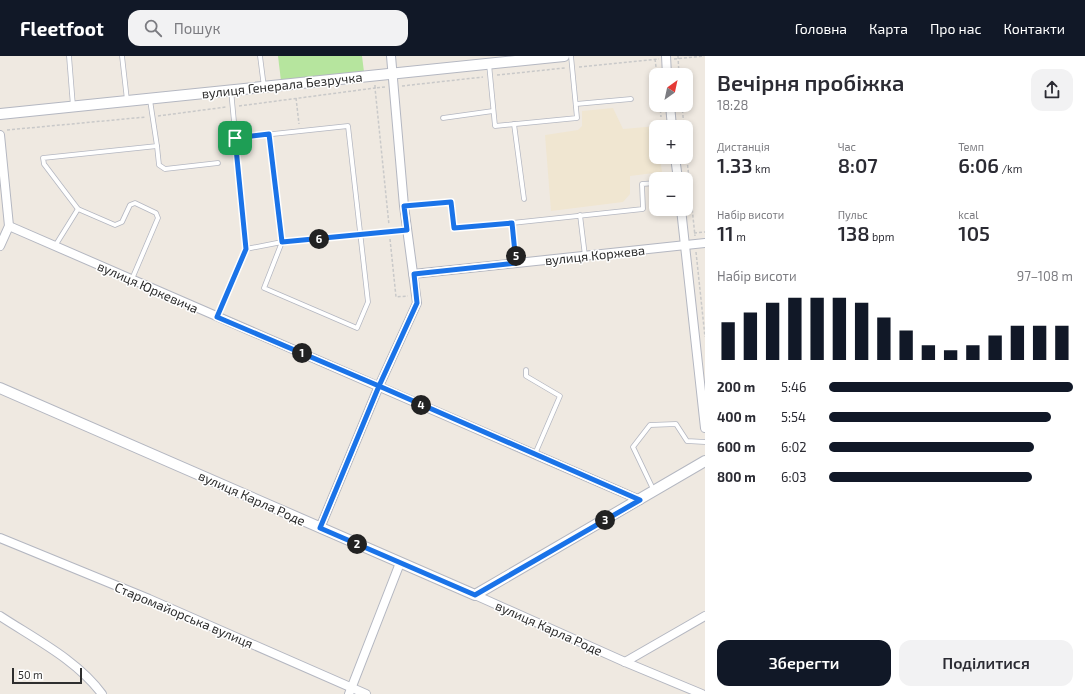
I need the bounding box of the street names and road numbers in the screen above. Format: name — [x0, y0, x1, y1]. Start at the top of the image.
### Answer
street label: вулиця Генерала Безручка — [201, 69, 363, 101]
street label: вулиця Коржева — [544, 242, 646, 268]
street label: вулиця Юркевича — [95, 258, 201, 316]
street label: вулиця Карла Роде — [196, 467, 308, 529]
street label: Старомайорська вулиця — [112, 579, 256, 651]
street label: вулиця Карла Роде — [493, 597, 605, 659]

